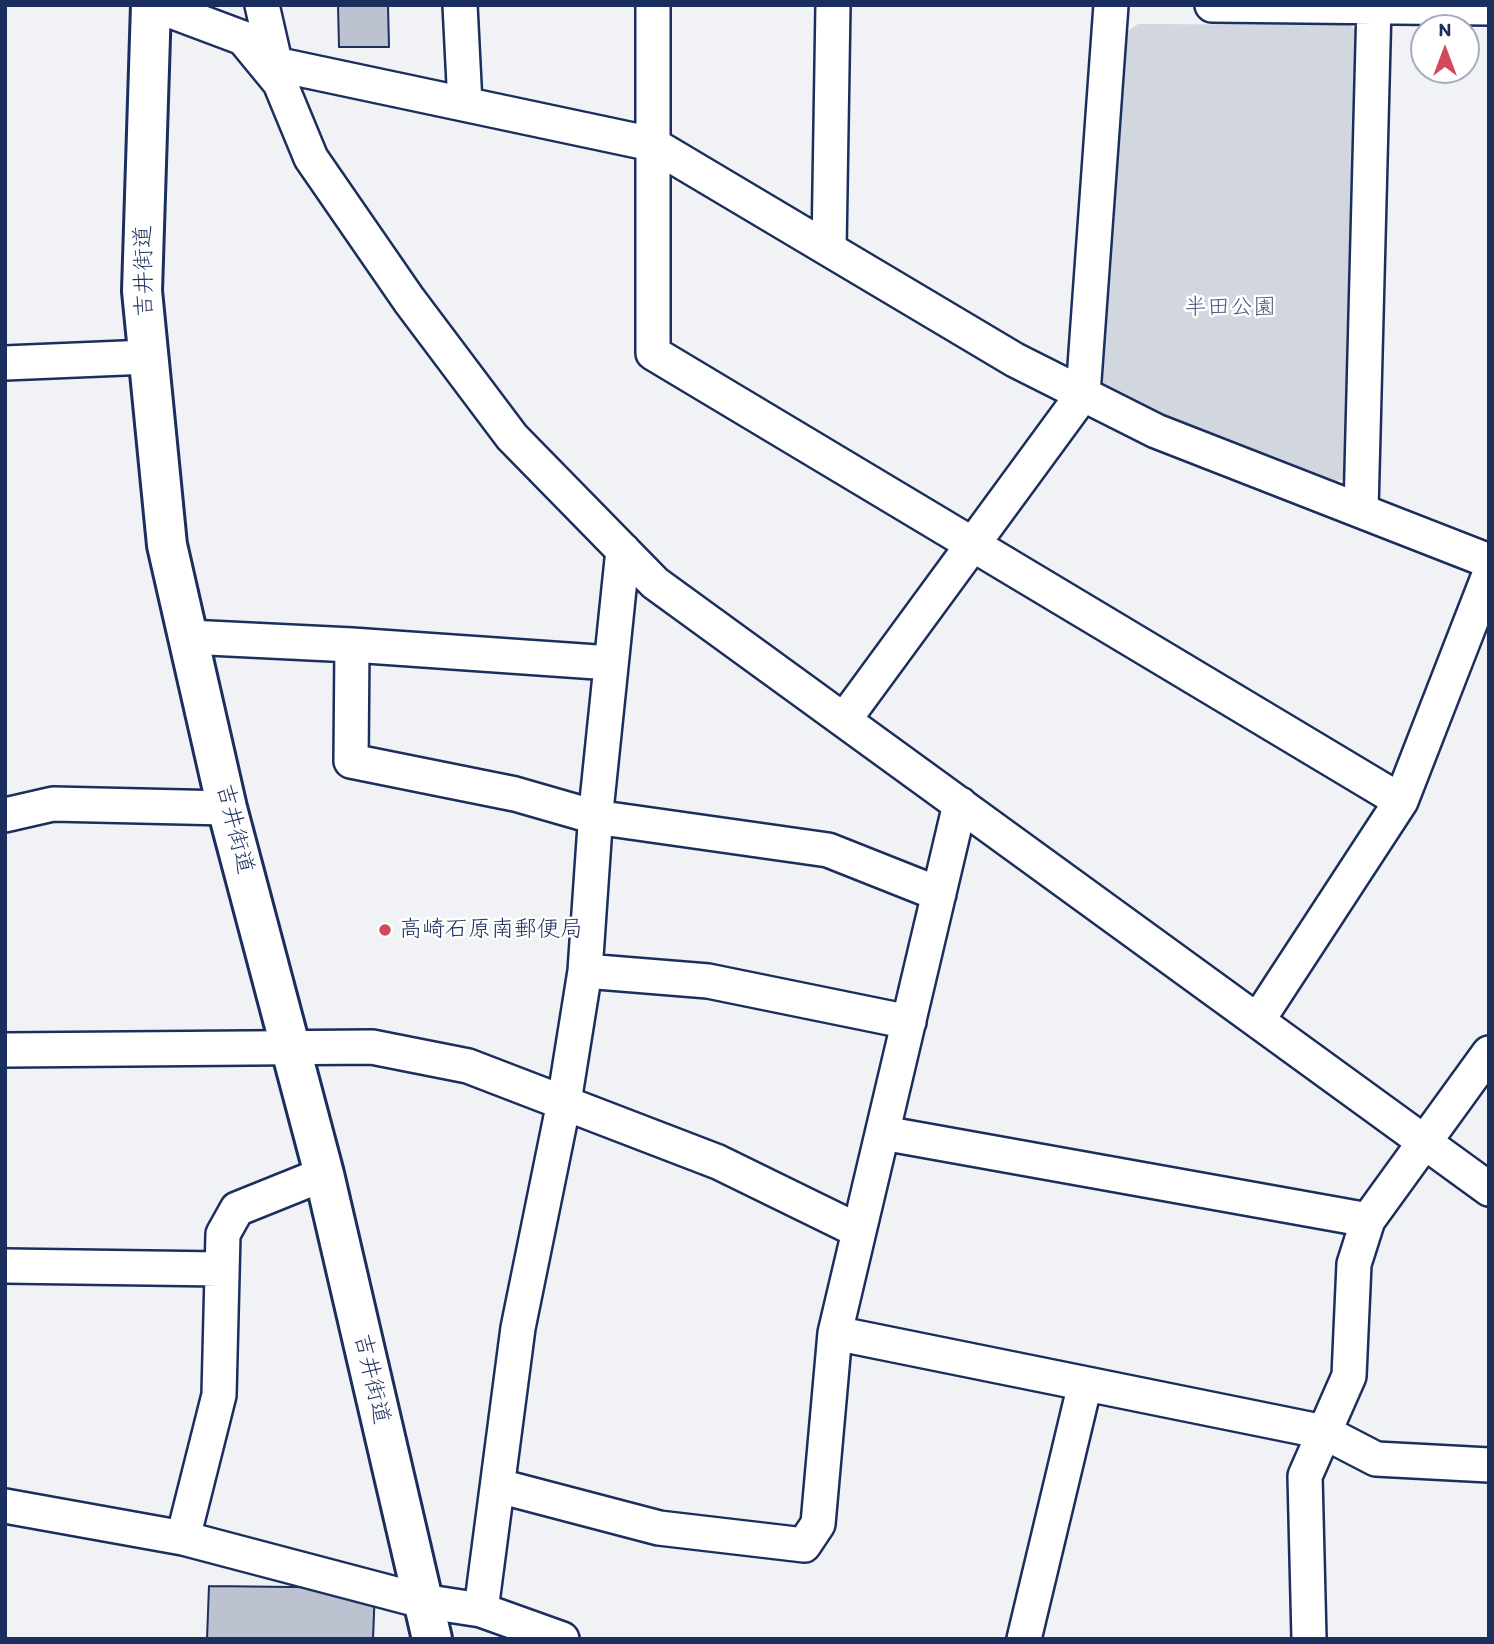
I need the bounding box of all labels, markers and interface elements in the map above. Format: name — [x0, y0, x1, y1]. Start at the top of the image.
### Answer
north arrow — [1410, 14, 1480, 84]
text: N — [1439, 18, 1451, 41]
street label: 吉井街道 — [130, 225, 160, 317]
park label: 半田公園 — [1184, 294, 1276, 322]
street label: 吉井街道 — [209, 781, 259, 877]
place label: 高崎石原南郵便局 — [399, 916, 583, 944]
marker: 高崎石原南郵便局 — [377, 922, 393, 938]
street label: 吉井街道 — [347, 1331, 395, 1427]

